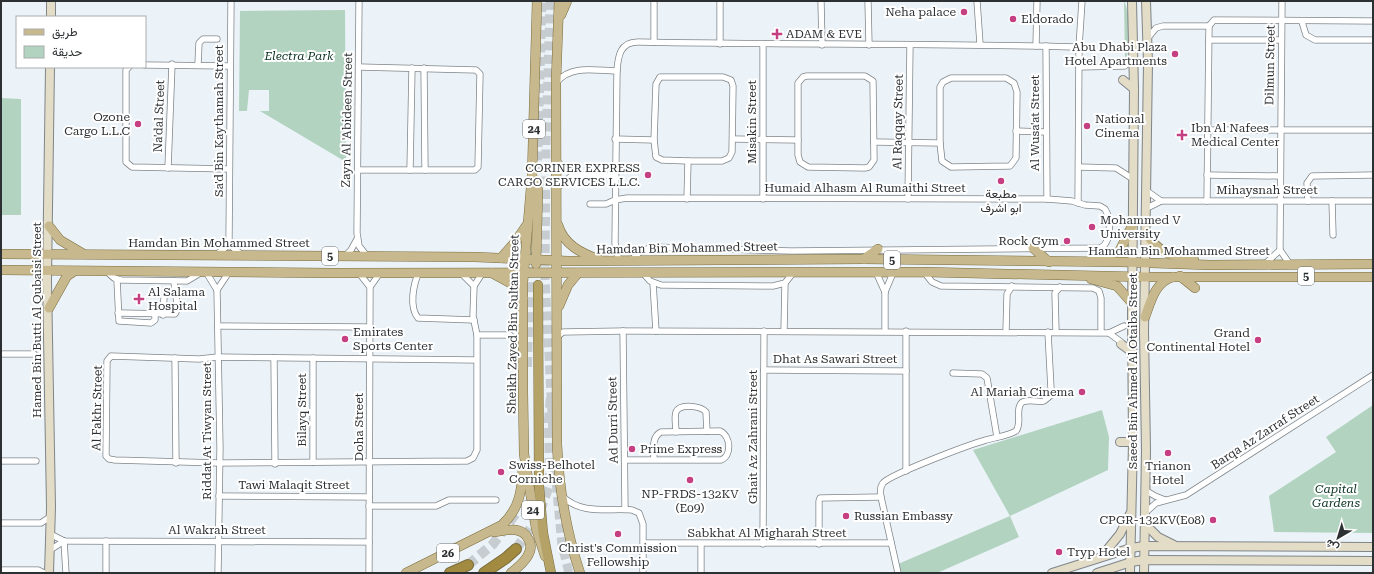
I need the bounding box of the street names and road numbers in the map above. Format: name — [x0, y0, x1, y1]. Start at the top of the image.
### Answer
street label: Dilmun Street — [1262, 24, 1278, 105]
street label: Sa'd Bin Kaythamah Street — [212, 44, 226, 197]
street label: Zayn Al 'Abideen Street — [339, 52, 355, 188]
street label: Al Raqqay Street — [890, 74, 906, 170]
street label: Al Wusa'at Street — [1028, 74, 1042, 171]
street label: Na'dal Street — [151, 79, 167, 152]
street label: Misakin Street — [745, 79, 759, 164]
road number: 24 — [523, 120, 545, 138]
street label: Humaid Alhasm Al Rumaithi Street — [764, 181, 966, 195]
street label: Mihaysnah Street — [1216, 183, 1318, 197]
street label: Hamed Bin Butti Al Qubaisi Street — [30, 221, 44, 418]
street label: Sheikh Zayed Bin Sultan Street — [504, 234, 522, 414]
street label: Hamdan Bin Mohammed Street — [128, 236, 310, 250]
street label: Hamdan Bin Mohammed Street — [596, 239, 778, 257]
street label: Hamdan Bin Mohammed Street — [1088, 244, 1270, 258]
road number: 5 — [322, 247, 338, 265]
road number: 5 — [884, 251, 900, 269]
road number: 5 — [1298, 267, 1314, 285]
street label: Saeed Bin Ahmed Al Otaiba Street — [1126, 272, 1140, 469]
street label: Dhat As Sawari Street — [773, 352, 898, 366]
street label: Riddat At Tiwyan Street — [200, 362, 214, 500]
street label: Al Fakhr Street — [89, 364, 105, 451]
street label: Ghait Az Zahrani Street — [746, 369, 760, 504]
street label: Bilayq Street — [295, 373, 309, 447]
street label: Ad Durri Street — [605, 376, 621, 464]
street label: Doha Street — [352, 392, 366, 461]
street label: Barqa Az Zarraf Street — [1208, 392, 1322, 472]
street label: Tawi Malaqit Street — [238, 478, 350, 492]
road number: 24 — [522, 501, 544, 519]
street label: Al Wakrah Street — [168, 523, 266, 537]
street label: Sabkhat Al Migharah Street — [688, 526, 847, 540]
road number: 26 — [437, 544, 459, 562]

